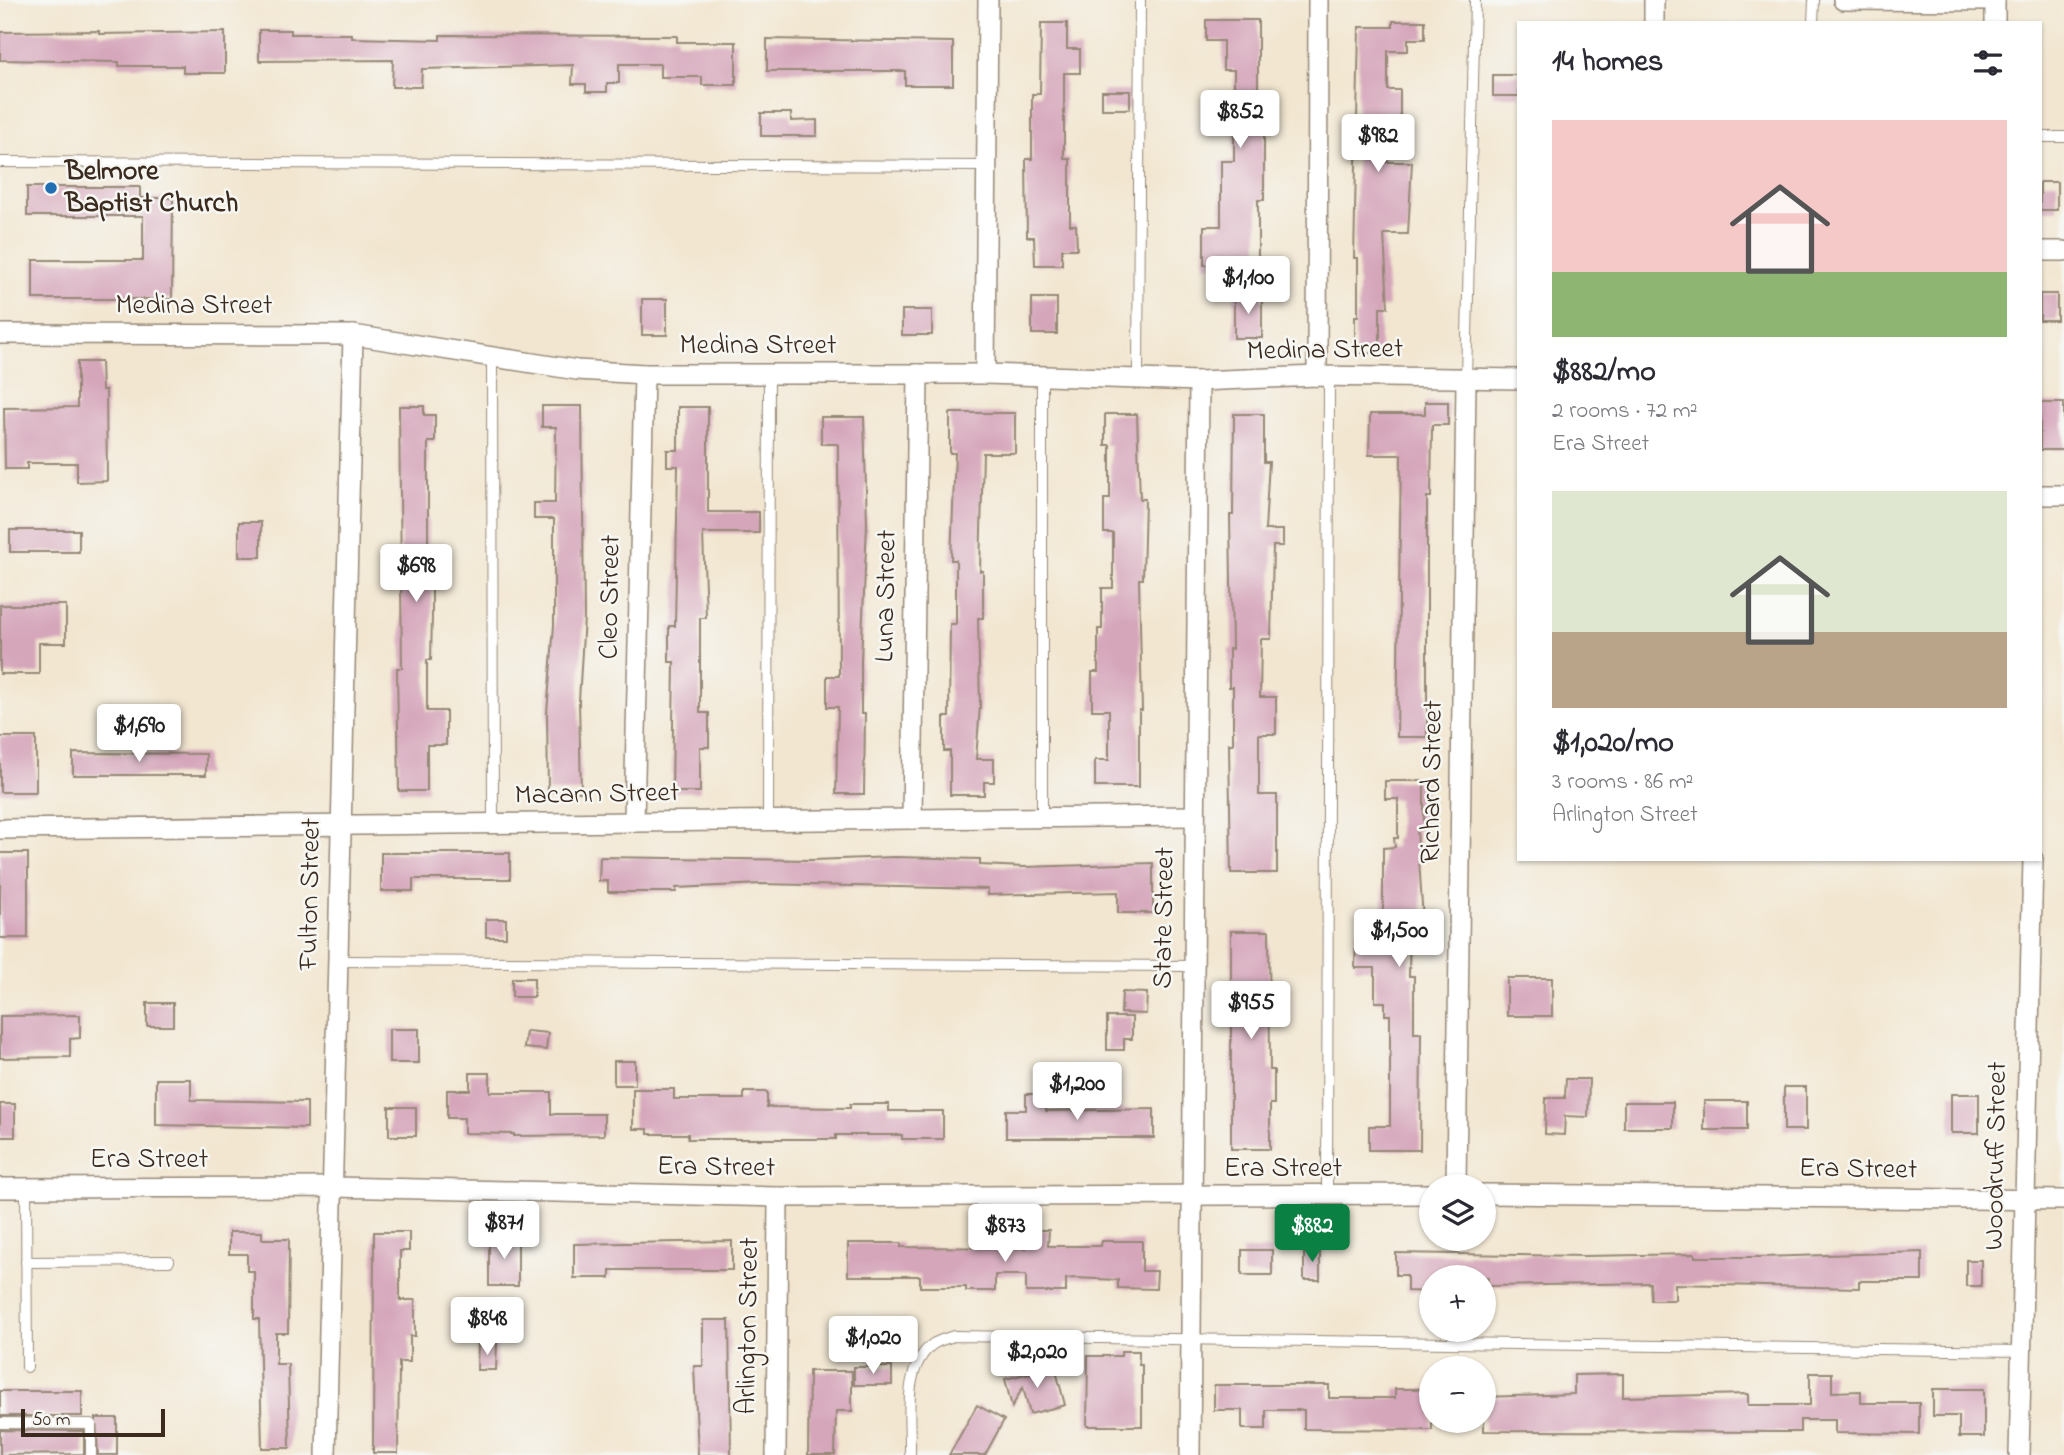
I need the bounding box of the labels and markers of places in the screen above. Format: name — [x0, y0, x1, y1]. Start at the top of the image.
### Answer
pin: $852 — [1199, 90, 1281, 150]
pin: $982 — [1337, 114, 1419, 174]
place label: Belmore Baptist Church — [63, 152, 238, 225]
marker: Belmore Baptist Church — [43, 180, 59, 196]
pin: $1,100 — [1191, 256, 1305, 316]
pin: $698 — [375, 544, 457, 604]
pin: $1,690 — [82, 704, 196, 764]
pin: $1,500 — [1342, 909, 1456, 969]
pin: $955 — [1210, 982, 1292, 1041]
pin: $1,200 — [1020, 1062, 1134, 1122]
pin: $871 — [463, 1202, 545, 1261]
pin: $873 — [964, 1204, 1046, 1264]
pin: $882 — [1271, 1204, 1353, 1264]
pin: $848 — [446, 1298, 528, 1357]
pin: $1,020 — [816, 1316, 930, 1376]
pin: $2,020 — [980, 1330, 1094, 1390]

